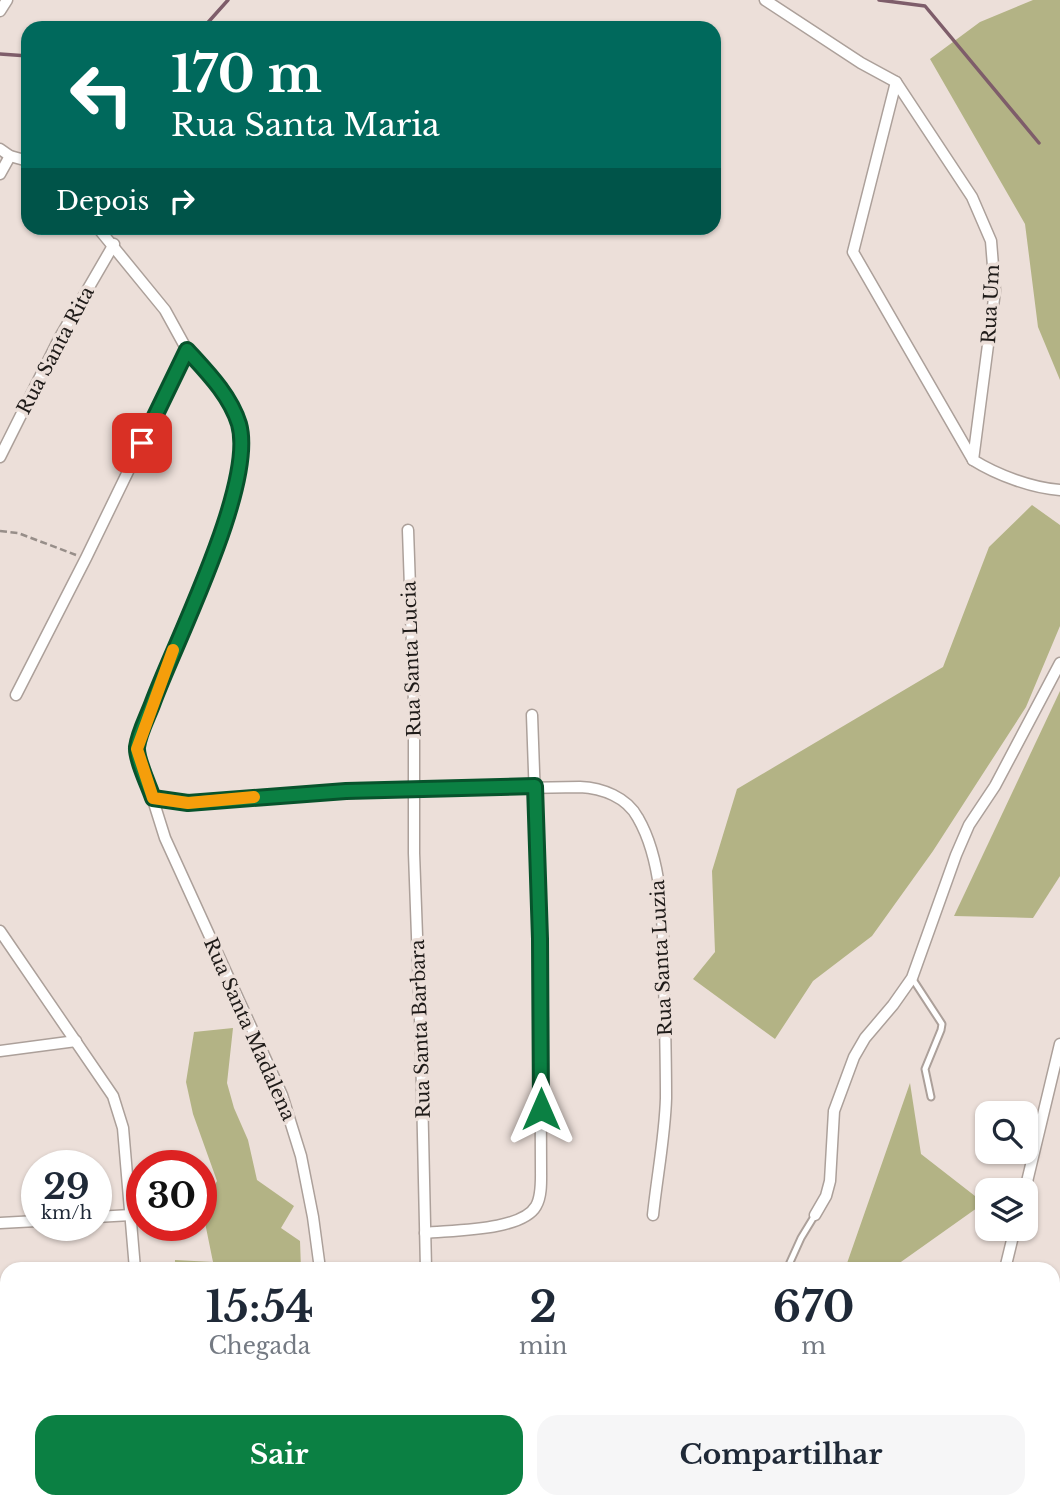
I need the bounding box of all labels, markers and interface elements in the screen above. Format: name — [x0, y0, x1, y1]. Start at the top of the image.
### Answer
text: 170 m — [171, 44, 322, 105]
icon: left — [56, 49, 147, 140]
text: Rua Santa Maria — [171, 105, 440, 145]
icon: right — [163, 182, 201, 220]
text: Depois — [56, 185, 149, 217]
street label: Rua Um — [977, 264, 1004, 344]
street label: Rua Santa Rita — [12, 282, 99, 418]
pin — [112, 413, 172, 473]
icon: arrive — [123, 424, 161, 462]
street label: Rua Santa Lucia — [397, 580, 426, 737]
street label: Rua Santa Luzia — [646, 879, 677, 1037]
street label: Rua Santa Madalena — [199, 934, 300, 1125]
street label: Rua Santa Barbara — [406, 939, 435, 1119]
position arrow — [504, 1072, 578, 1146]
map controls — [975, 1101, 1038, 1241]
button: search — [975, 1101, 1038, 1164]
speed limit sign: 30 — [126, 1150, 217, 1241]
text: 29 — [43, 1165, 90, 1208]
button: layers — [975, 1178, 1038, 1241]
text: km/h — [41, 1202, 92, 1224]
text: 15:54 — [205, 1281, 314, 1333]
text: 2 — [530, 1281, 557, 1333]
text: 670 — [773, 1281, 855, 1333]
text: Chegada — [208, 1332, 311, 1360]
text: min — [519, 1332, 567, 1360]
text: m — [801, 1332, 826, 1360]
button: Sair — [35, 1415, 523, 1495]
button: Compartilhar — [537, 1415, 1025, 1495]

